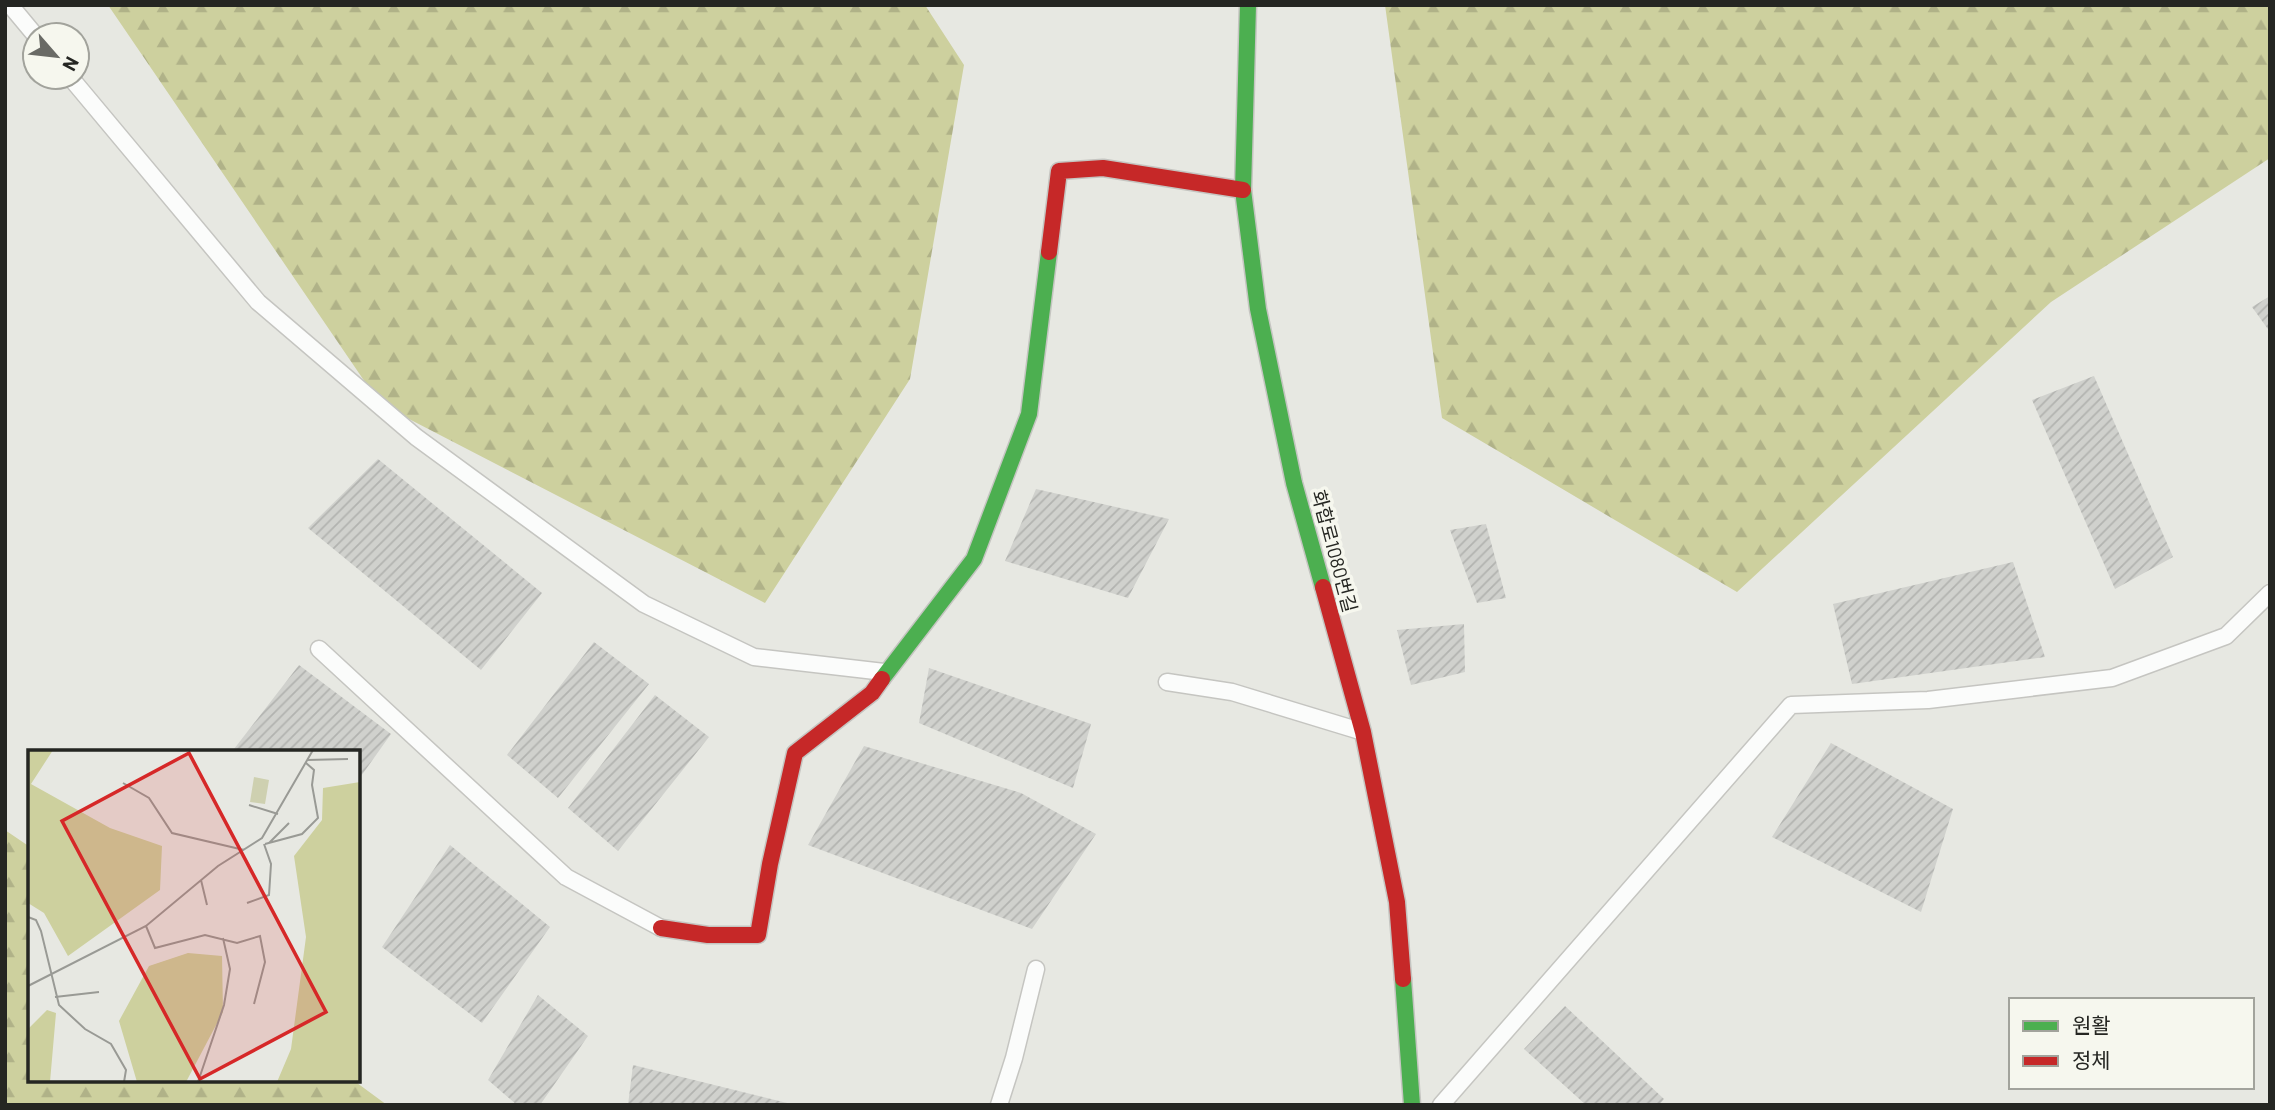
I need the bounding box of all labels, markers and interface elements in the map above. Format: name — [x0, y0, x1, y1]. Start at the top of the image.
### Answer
north arrow — [21, 21, 91, 91]
text: N — [58, 53, 85, 75]
street label: 화합로1080번길 — [1308, 487, 1362, 615]
inset map — [28, 750, 360, 1082]
legend — [2009, 998, 2254, 1089]
text: 원활 — [2072, 1012, 2111, 1037]
text: 정체 — [2072, 1047, 2111, 1072]

